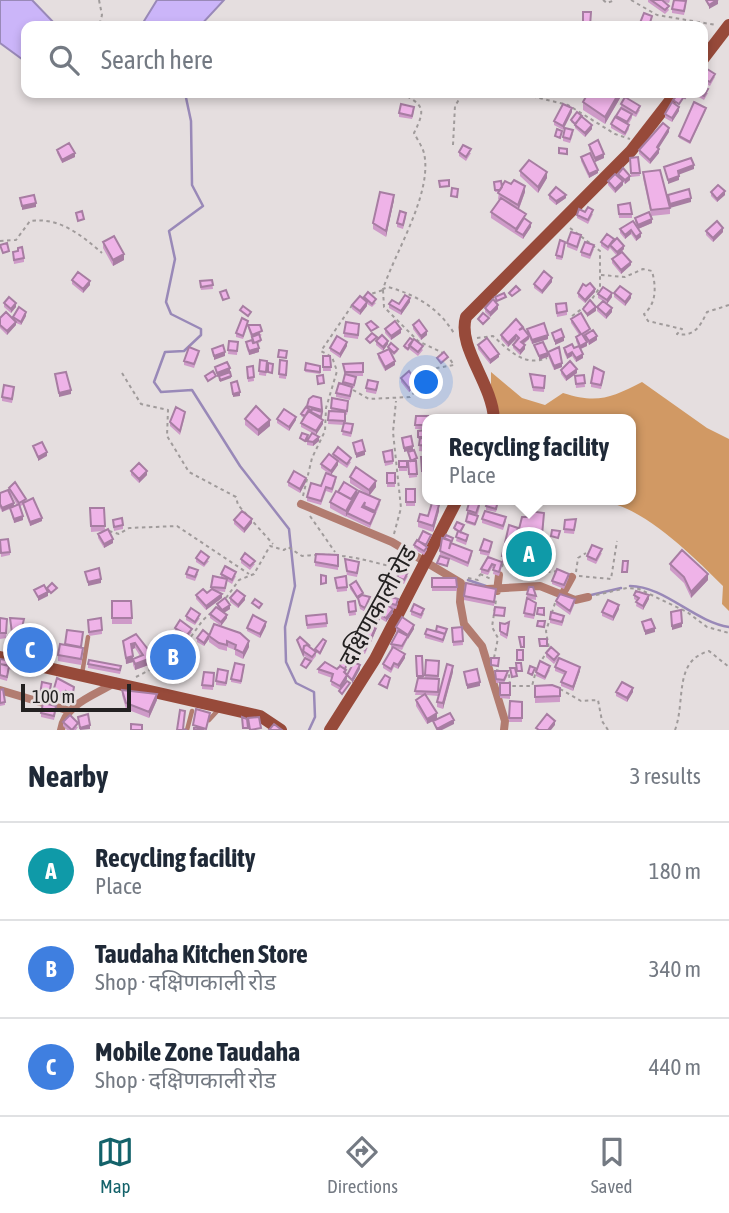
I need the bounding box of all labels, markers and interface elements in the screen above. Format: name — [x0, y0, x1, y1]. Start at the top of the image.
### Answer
search box — [21, 21, 708, 98]
icon: search — [45, 41, 83, 79]
text: Search here — [101, 45, 213, 75]
your location — [409, 365, 443, 399]
popup — [422, 414, 636, 505]
text: Recycling facility — [449, 432, 609, 462]
text: Place — [449, 462, 496, 488]
pin: A — [506, 528, 552, 580]
street label: दक्षिणकाली रोड — [334, 540, 422, 670]
pin: C — [7, 624, 53, 676]
pin: B — [150, 631, 196, 683]
scale bar — [21, 681, 131, 713]
text: 100 m — [32, 685, 75, 707]
text: Nearby — [28, 759, 108, 793]
text: 3 results — [630, 763, 701, 789]
text: Recycling facility — [95, 843, 256, 873]
text: A — [45, 858, 57, 884]
text: 180 m — [649, 858, 701, 884]
text: Place — [95, 873, 142, 899]
text: Taudaha Kitchen Store — [95, 939, 308, 969]
text: B — [46, 956, 56, 982]
text: 340 m — [649, 956, 701, 982]
text: Shop · दक्षिणकाली रोड — [95, 969, 276, 995]
text: Mobile Zone Taudaha — [95, 1037, 300, 1067]
text: C — [46, 1054, 56, 1080]
text: 440 m — [649, 1054, 701, 1080]
text: Shop · दक्षिणकाली रोड — [95, 1067, 276, 1093]
tab: Map — [96, 1133, 134, 1197]
tab: Directions — [327, 1133, 398, 1197]
tab: Saved — [591, 1133, 633, 1197]

